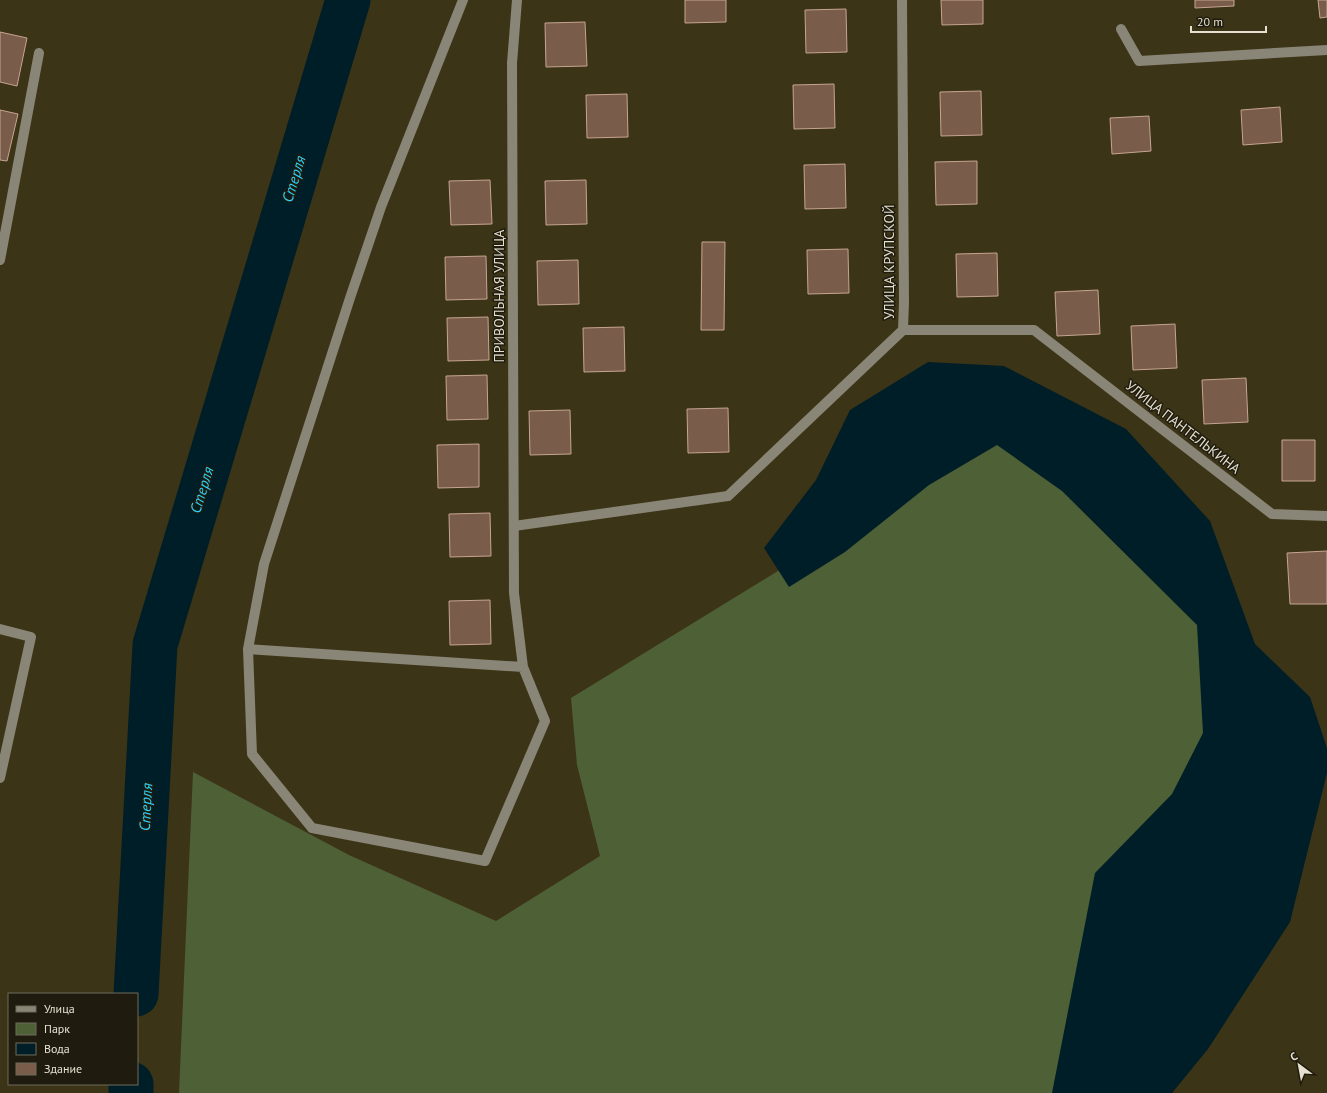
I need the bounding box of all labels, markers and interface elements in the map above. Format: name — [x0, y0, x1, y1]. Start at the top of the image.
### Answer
scale bar — [1191, 8, 1266, 34]
text: 20 m — [1197, 14, 1223, 29]
water label: Стерля — [277, 153, 310, 205]
street label: УЛИЦА КРУПСКОЙ — [880, 205, 898, 320]
street label: ПРИВОЛЬНАЯ УЛИЦА — [490, 229, 508, 363]
street label: УЛИЦА ПАНТЕЛЬКИНА — [1122, 377, 1245, 478]
water label: Стерля — [185, 464, 218, 516]
water label: Стерля — [135, 783, 156, 831]
legend — [8, 993, 138, 1085]
text: Улица — [44, 1001, 75, 1016]
text: Парк — [44, 1021, 70, 1036]
text: Вода — [44, 1041, 70, 1056]
north arrow — [1279, 1045, 1319, 1085]
text: С — [1287, 1049, 1300, 1064]
text: Здание — [44, 1061, 82, 1076]

